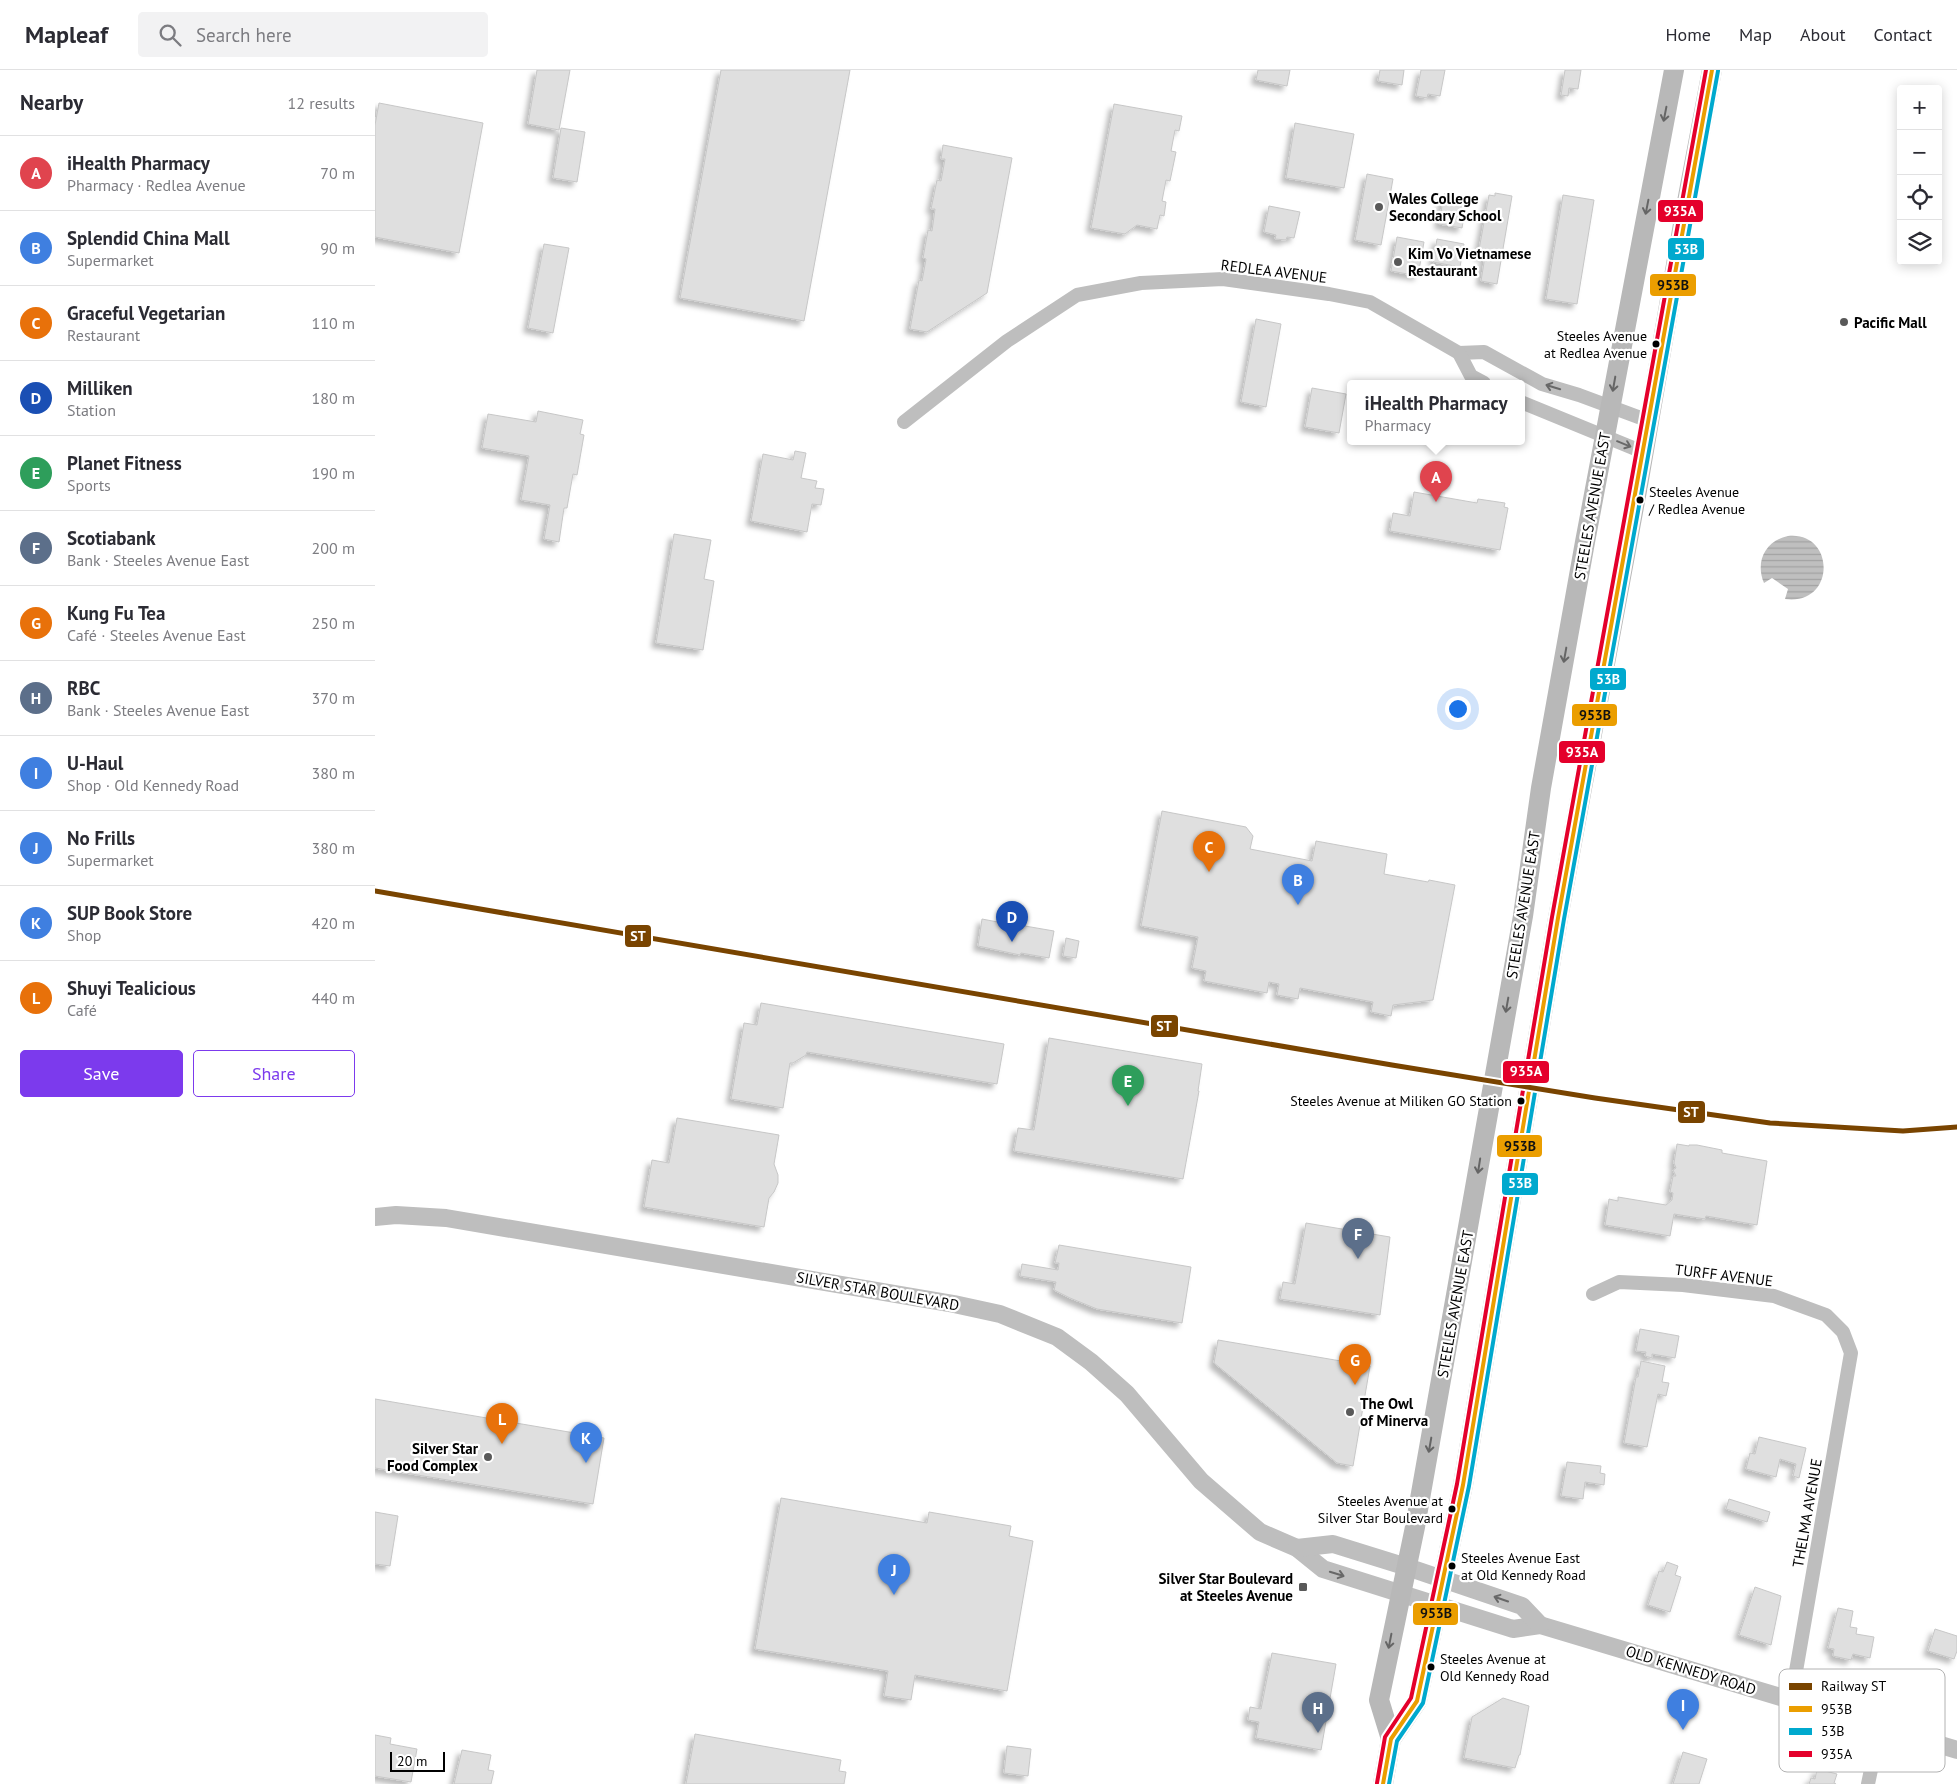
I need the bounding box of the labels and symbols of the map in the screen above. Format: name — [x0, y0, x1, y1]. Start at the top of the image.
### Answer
one-way arrow — [1660, 106, 1669, 122]
place label: Wales College Secondary School — [1389, 189, 1502, 225]
one-way arrow — [1642, 198, 1652, 214]
line badge: 935A — [1657, 199, 1704, 223]
marker: Wales College Secondary School — [1373, 201, 1385, 213]
text: 935A — [1664, 202, 1697, 220]
line badge: 53B — [1667, 237, 1705, 261]
text: 53B — [1674, 240, 1698, 258]
place label: Kim Vo Vietnamese Restaurant — [1408, 244, 1532, 280]
street label: REDLEA AVENUE — [1220, 255, 1328, 287]
marker: Kim Vo Vietnamese Restaurant — [1392, 256, 1404, 268]
line badge: 953B — [1649, 273, 1697, 297]
text: 953B — [1657, 276, 1689, 294]
place label: Pacific Mall — [1854, 313, 1927, 332]
marker: Pacific Mall — [1838, 316, 1850, 328]
place label: Steeles Avenue at Redlea Avenue — [1544, 327, 1647, 362]
marker: Steeles Avenue at Redlea Avenue — [1651, 339, 1661, 349]
one-way arrow — [1609, 375, 1619, 391]
one-way arrow — [1546, 382, 1562, 392]
street label: STEELES AVENUE EAST — [1570, 430, 1614, 581]
one-way arrow — [1616, 440, 1631, 450]
pin: A — [1420, 461, 1452, 502]
place label: Steeles Avenue / Redlea Avenue — [1648, 483, 1745, 518]
marker: Steeles Avenue / Redlea Avenue — [1635, 495, 1645, 505]
one-way arrow — [1560, 647, 1570, 663]
line badge: 53B — [1589, 667, 1627, 691]
text: 53B — [1596, 670, 1620, 688]
your location — [1445, 696, 1471, 722]
line badge: 953B — [1571, 703, 1618, 727]
text: 953B — [1579, 706, 1611, 724]
line badge: 935A — [1558, 740, 1606, 764]
text: 935A — [1566, 743, 1599, 761]
street label: STEELES AVENUE EAST — [1502, 829, 1544, 980]
pin: C — [1193, 831, 1225, 872]
pin: B — [1282, 864, 1314, 905]
pin: D — [996, 901, 1028, 942]
line badge: ST — [624, 924, 652, 948]
text: ST — [630, 927, 646, 945]
one-way arrow — [1501, 997, 1511, 1013]
line badge: ST — [1150, 1014, 1179, 1038]
text: ST — [1156, 1017, 1172, 1035]
line badge: 935A — [1502, 1060, 1550, 1084]
text: 935A — [1510, 1062, 1543, 1080]
pin: E — [1112, 1065, 1144, 1106]
place label: Steeles Avenue at Miliken GO Station — [1290, 1092, 1512, 1110]
marker: Steeles Avenue at Miliken GO Station — [1516, 1096, 1526, 1106]
line badge: ST — [1677, 1100, 1706, 1124]
text: ST — [1683, 1103, 1699, 1121]
line badge: 953B — [1496, 1134, 1543, 1158]
text: 953B — [1504, 1137, 1536, 1155]
one-way arrow — [1474, 1157, 1484, 1173]
line badge: 53B — [1501, 1172, 1539, 1196]
text: 53B — [1508, 1174, 1532, 1192]
pin: F — [1342, 1218, 1374, 1259]
street label: STEELES AVENUE EAST — [1433, 1228, 1477, 1379]
street label: TURFF AVENUE — [1674, 1260, 1774, 1290]
street label: SILVER STAR BOULEVARD — [795, 1267, 961, 1315]
pin: G — [1339, 1344, 1371, 1385]
place label: The Owl of Minerva — [1360, 1394, 1428, 1430]
pin: L — [486, 1403, 518, 1444]
marker: The Owl of Minerva — [1344, 1406, 1356, 1418]
pin: K — [570, 1422, 602, 1463]
one-way arrow — [1425, 1436, 1435, 1452]
place label: Silver Star Food Complex — [387, 1439, 479, 1475]
marker: Silver Star Food Complex — [482, 1451, 494, 1463]
street label: THELMA AVENUE — [1788, 1457, 1826, 1569]
place label: Steeles Avenue at Silver Star Boulevard — [1318, 1492, 1443, 1527]
marker: Steeles Avenue at Silver Star Boulevard — [1447, 1504, 1457, 1514]
place label: Steeles Avenue East at Old Kennedy Road — [1461, 1549, 1586, 1584]
pin: J — [878, 1554, 910, 1595]
marker: Steeles Avenue East at Old Kennedy Road — [1447, 1561, 1457, 1571]
place label: Silver Star Boulevard at Steeles Avenue — [1158, 1569, 1293, 1605]
one-way arrow — [1329, 1569, 1345, 1579]
marker: Silver Star Boulevard at Steeles Avenue — [1297, 1581, 1309, 1593]
one-way arrow — [1493, 1594, 1509, 1603]
line badge: 953B — [1412, 1602, 1459, 1626]
text: 953B — [1420, 1604, 1452, 1622]
one-way arrow — [1385, 1633, 1395, 1649]
street label: OLD KENNEDY ROAD — [1624, 1641, 1758, 1699]
place label: Steeles Avenue at Old Kennedy Road — [1440, 1650, 1549, 1685]
marker: Steeles Avenue at Old Kennedy Road — [1426, 1662, 1436, 1672]
legend — [1779, 1669, 1945, 1772]
text: Railway ST — [1821, 1677, 1886, 1695]
pin: I — [1667, 1689, 1699, 1730]
pin: H — [1302, 1692, 1334, 1733]
text: 953B — [1821, 1700, 1852, 1718]
text: 53B — [1821, 1722, 1844, 1740]
text: 935A — [1821, 1745, 1853, 1763]
scale bar — [390, 1749, 445, 1772]

